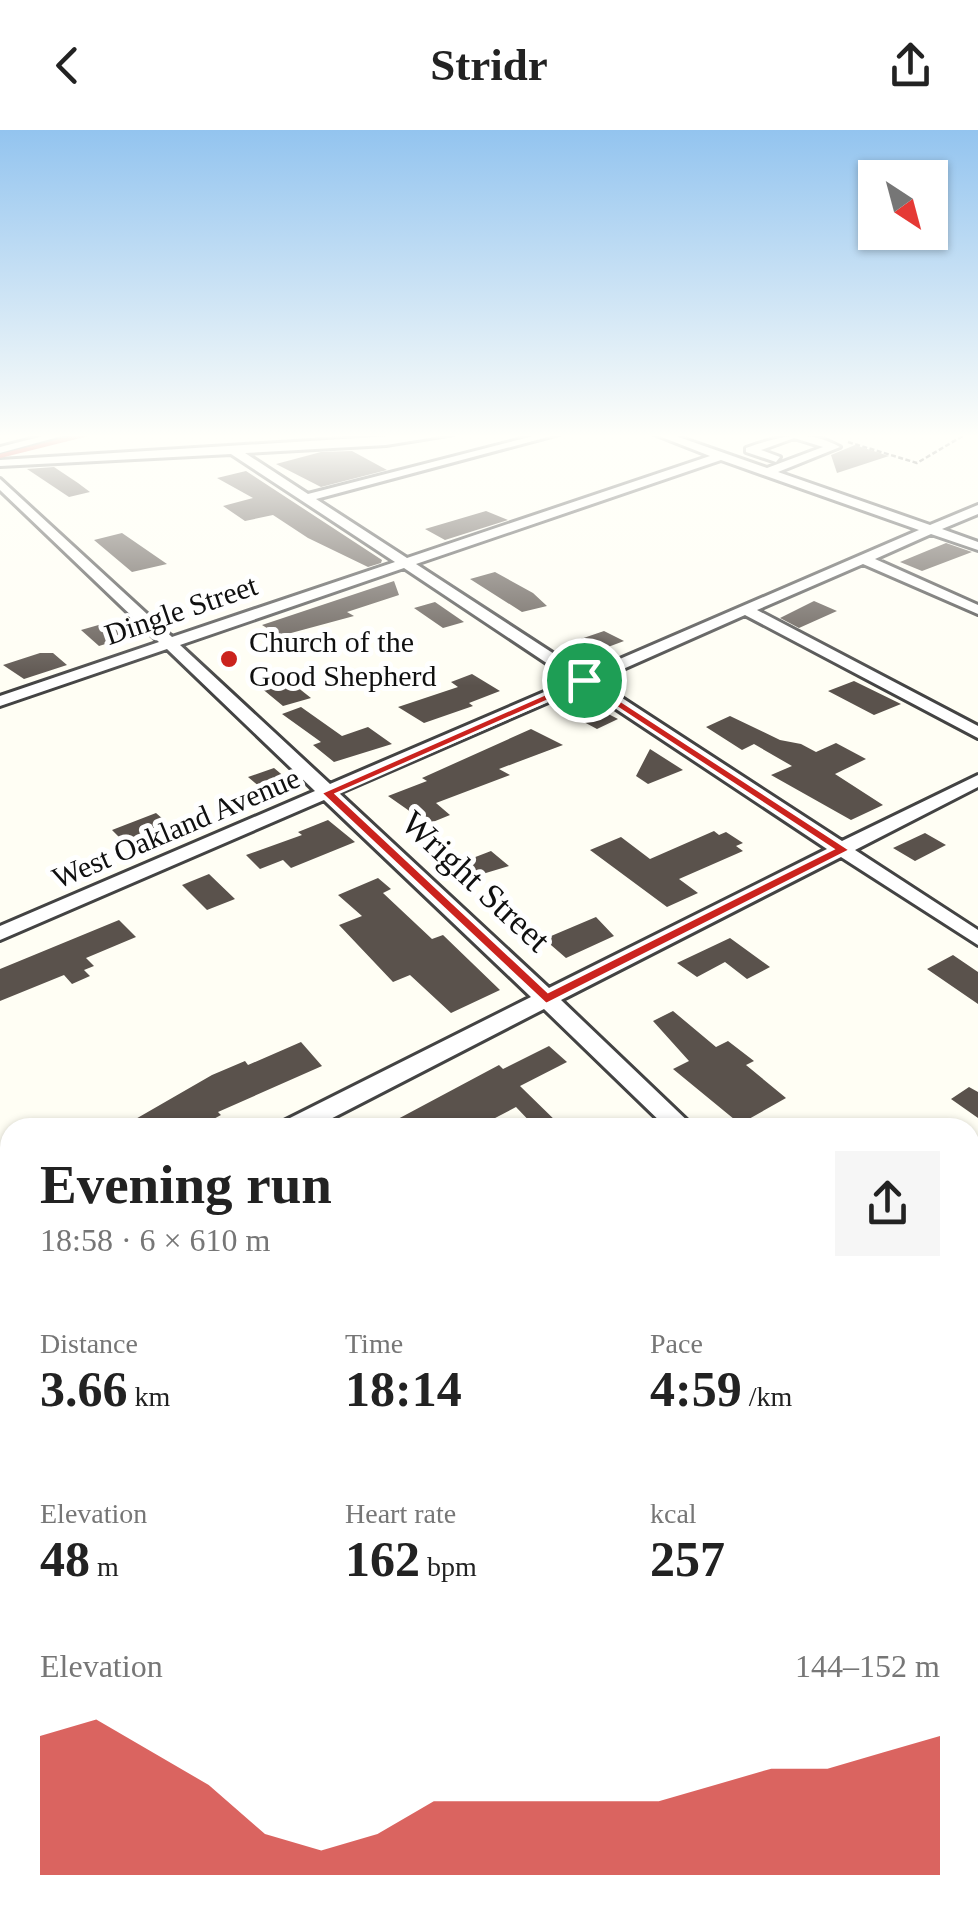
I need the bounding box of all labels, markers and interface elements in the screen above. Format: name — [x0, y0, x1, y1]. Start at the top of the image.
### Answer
icon: back — [40, 38, 95, 93]
icon: share — [883, 38, 938, 93]
text: Stridr — [430, 40, 548, 90]
north arrow — [858, 160, 948, 250]
map controls — [858, 160, 948, 250]
street label: Dingle Street — [100, 568, 262, 651]
place label: Church of the Good Shepherd — [249, 625, 436, 692]
pin — [542, 638, 627, 723]
marker: Church of the Good Shepherd — [218, 648, 240, 670]
icon: arrive — [557, 653, 612, 708]
street label: West Oakland Avenue — [47, 761, 304, 895]
street label: Wright Street — [394, 803, 558, 960]
button: share — [835, 1151, 940, 1256]
text: Evening run — [40, 1154, 332, 1215]
text: 18:58 · 6 × 610 m — [40, 1222, 270, 1258]
text: Distance — [40, 1328, 138, 1359]
text: Time — [345, 1328, 403, 1359]
text: Pace — [650, 1328, 703, 1359]
text: 3.66 — [40, 1361, 128, 1417]
text: 18:14 — [345, 1361, 462, 1417]
text: 4:59 — [650, 1361, 742, 1417]
text: km — [128, 1381, 170, 1412]
text: /km — [742, 1381, 792, 1412]
text: Elevation — [40, 1498, 147, 1529]
text: Heart rate — [345, 1498, 456, 1529]
text: kcal — [650, 1498, 697, 1529]
text: 48 — [40, 1531, 90, 1587]
text: 162 — [345, 1531, 420, 1587]
text: 257 — [650, 1531, 725, 1587]
text: m — [90, 1551, 119, 1582]
text: bpm — [420, 1551, 477, 1582]
text: Elevation — [40, 1648, 163, 1684]
text: 144–152 m — [795, 1648, 940, 1684]

